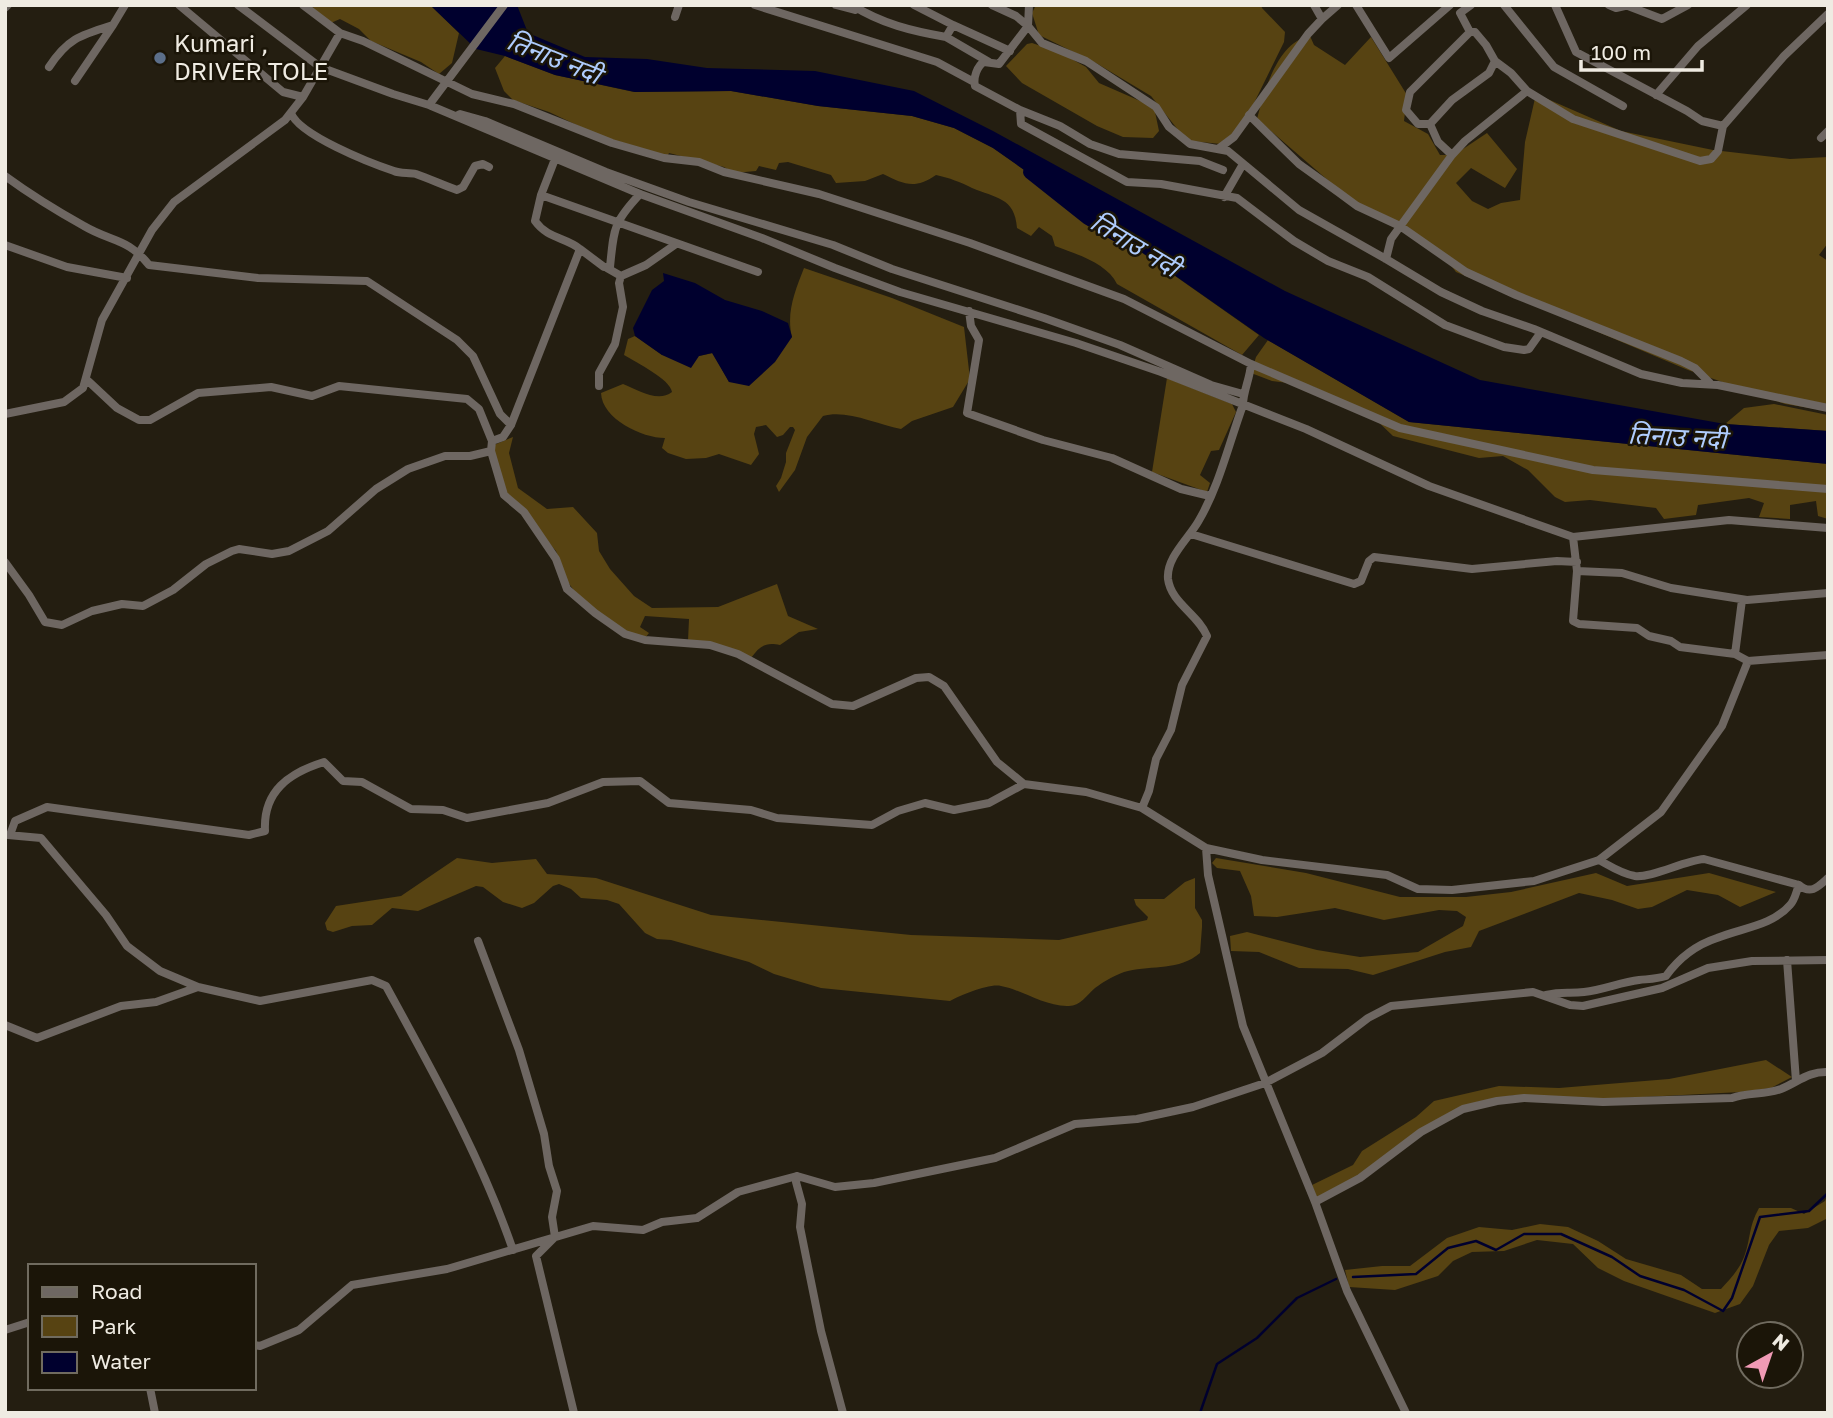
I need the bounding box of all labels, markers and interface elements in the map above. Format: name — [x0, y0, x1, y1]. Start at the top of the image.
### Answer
water label: तिनाउ नदी — [503, 25, 611, 92]
place label: Kumari , DRIVER TOLE — [174, 28, 328, 85]
scale bar — [1581, 28, 1702, 72]
text: 100 m — [1591, 39, 1651, 65]
marker: Kumari , DRIVER TOLE — [152, 50, 168, 66]
water label: तिनाउ नदी — [1085, 206, 1190, 286]
water label: तिनाउ नदी — [1627, 418, 1732, 455]
legend — [28, 1264, 256, 1390]
text: Road — [91, 1278, 142, 1304]
text: Park — [91, 1313, 137, 1339]
north arrow — [1735, 1320, 1805, 1390]
text: N — [1768, 1328, 1794, 1355]
text: Water — [91, 1348, 151, 1374]

